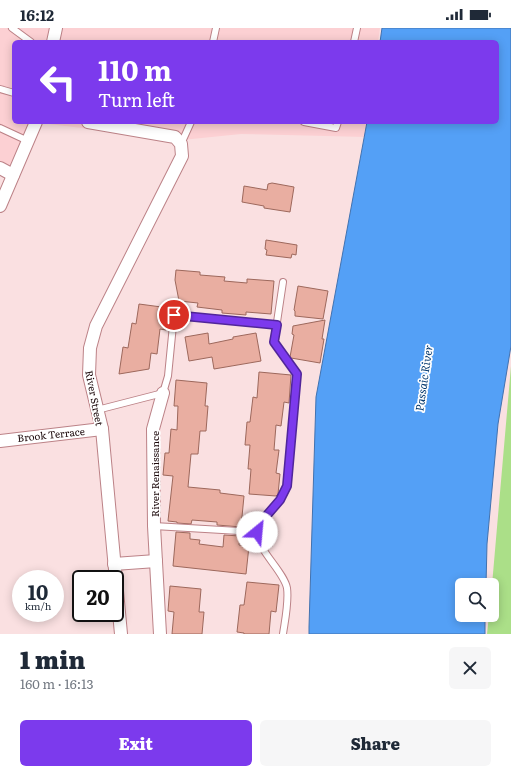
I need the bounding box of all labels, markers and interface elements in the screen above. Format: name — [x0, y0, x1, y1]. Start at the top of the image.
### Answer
text: 16:12 — [20, 3, 54, 26]
text: 110 m — [98, 48, 172, 90]
icon: left — [32, 56, 84, 108]
text: Turn left — [98, 86, 175, 113]
pin — [157, 298, 191, 332]
icon: arrive — [163, 304, 185, 326]
water label: Passaic River — [410, 344, 436, 412]
street label: River Street — [82, 369, 108, 427]
street label: Brook Terrace — [17, 423, 85, 445]
street label: River Renaissance — [147, 431, 162, 517]
position arrow — [236, 511, 278, 553]
speed limit sign: 20 — [72, 570, 124, 622]
text: 10 — [28, 576, 48, 606]
map controls — [455, 578, 499, 622]
button: search — [455, 578, 499, 622]
text: km/h — [25, 598, 51, 613]
text: 1 min — [20, 641, 85, 676]
button: close — [449, 647, 491, 689]
text: 160 m · 16:13 — [20, 674, 93, 693]
button: Exit — [20, 720, 252, 766]
button: Share — [260, 720, 491, 766]

